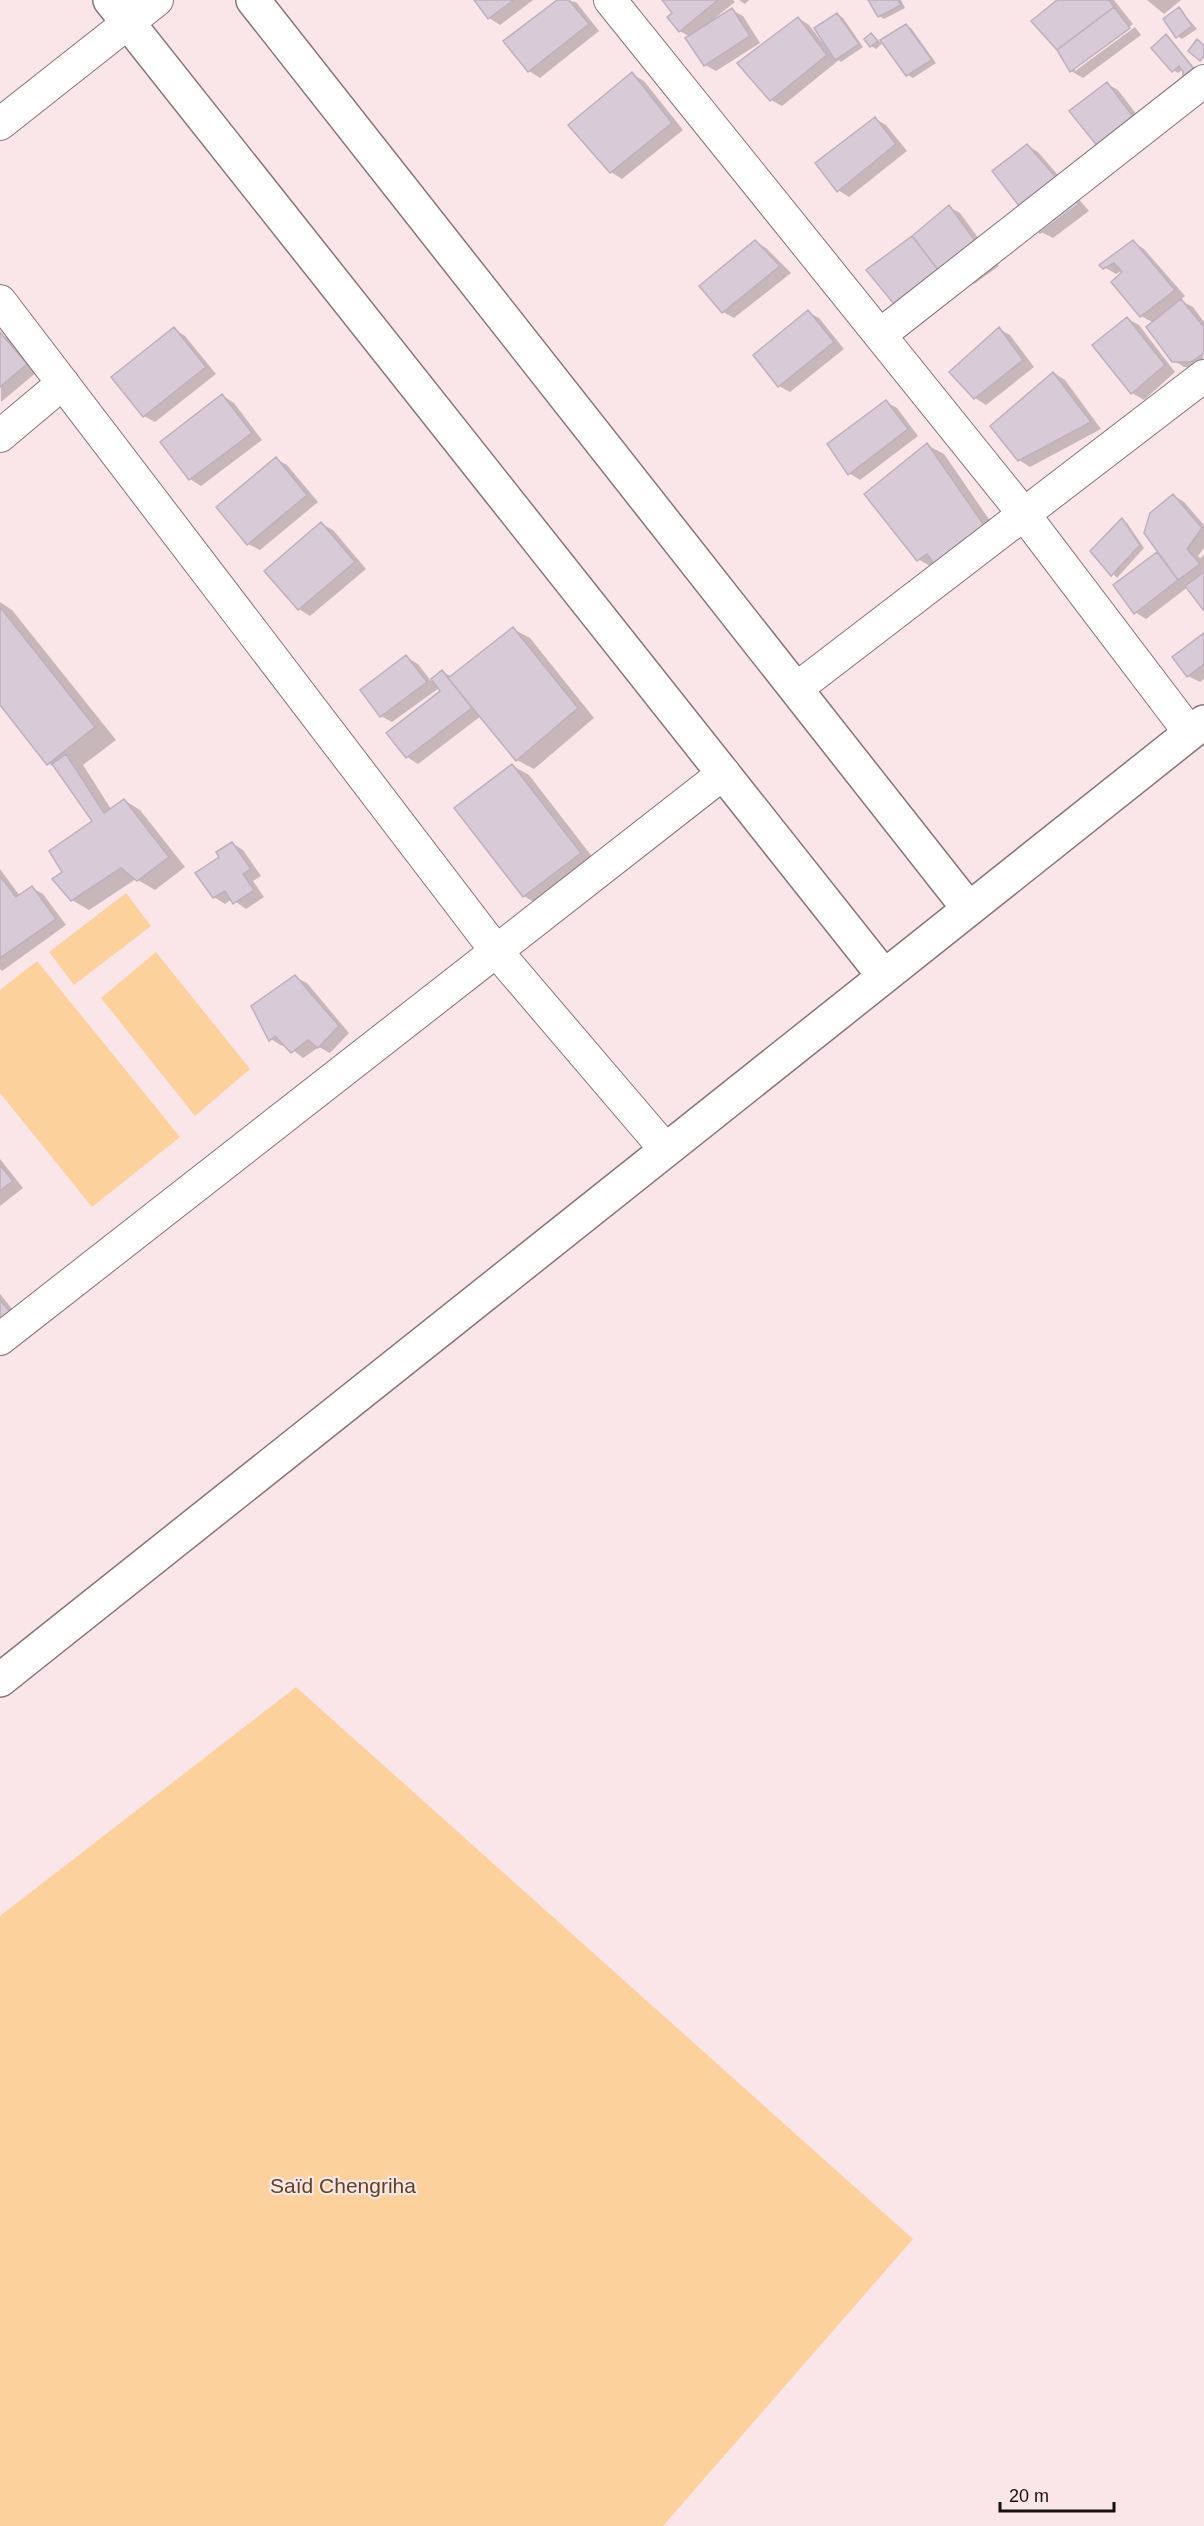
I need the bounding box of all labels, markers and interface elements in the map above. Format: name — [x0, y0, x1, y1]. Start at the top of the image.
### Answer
park label: Saïd Chengriha — [270, 2174, 416, 2197]
scale bar — [1000, 2475, 1114, 2513]
text: 20 m — [1009, 2486, 1049, 2506]

